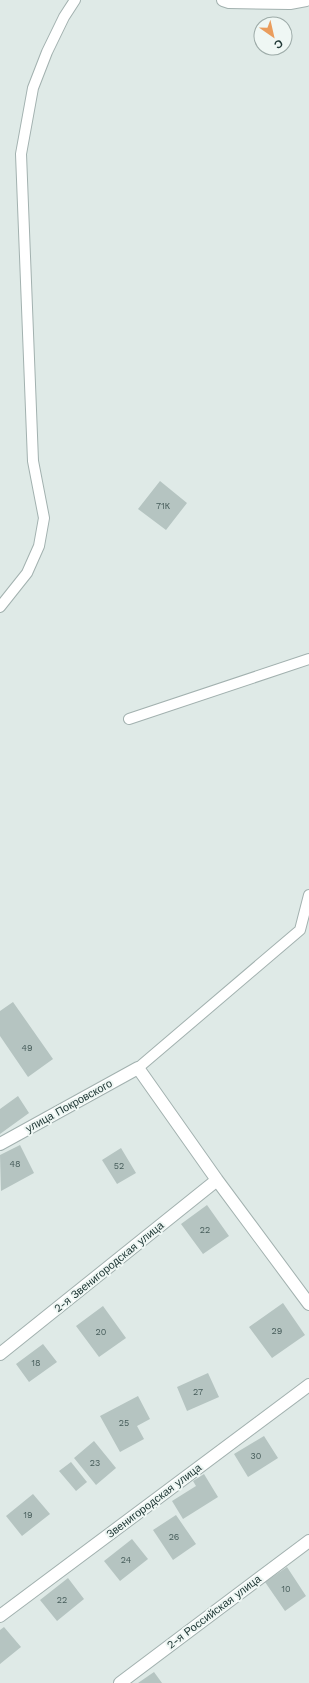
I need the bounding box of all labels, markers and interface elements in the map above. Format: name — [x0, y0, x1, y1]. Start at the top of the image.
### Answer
north arrow — [253, 16, 293, 56]
text: С — [271, 36, 285, 52]
house number: 71К — [156, 501, 171, 511]
house number: 49 — [21, 1043, 33, 1053]
street label: улица Покровского — [23, 1077, 115, 1135]
house number: 48 — [9, 1159, 21, 1169]
house number: 52 — [114, 1161, 124, 1171]
street label: 2-я Звенигородская улица — [52, 1218, 167, 1315]
house number: 22 — [200, 1225, 210, 1235]
house number: 29 — [272, 1326, 282, 1336]
house number: 20 — [96, 1327, 107, 1337]
house number: 18 — [31, 1358, 41, 1368]
house number: 27 — [193, 1387, 203, 1397]
house number: 25 — [119, 1418, 129, 1428]
house number: 30 — [251, 1451, 262, 1461]
house number: 23 — [90, 1458, 100, 1468]
street label: Звенигородская улица — [104, 1460, 205, 1541]
house number: 19 — [23, 1510, 33, 1520]
house number: 26 — [169, 1532, 179, 1542]
house number: 24 — [121, 1555, 132, 1565]
street label: 2-я Российская улица — [164, 1572, 264, 1652]
house number: 10 — [281, 1584, 291, 1594]
house number: 22 — [57, 1595, 67, 1605]

